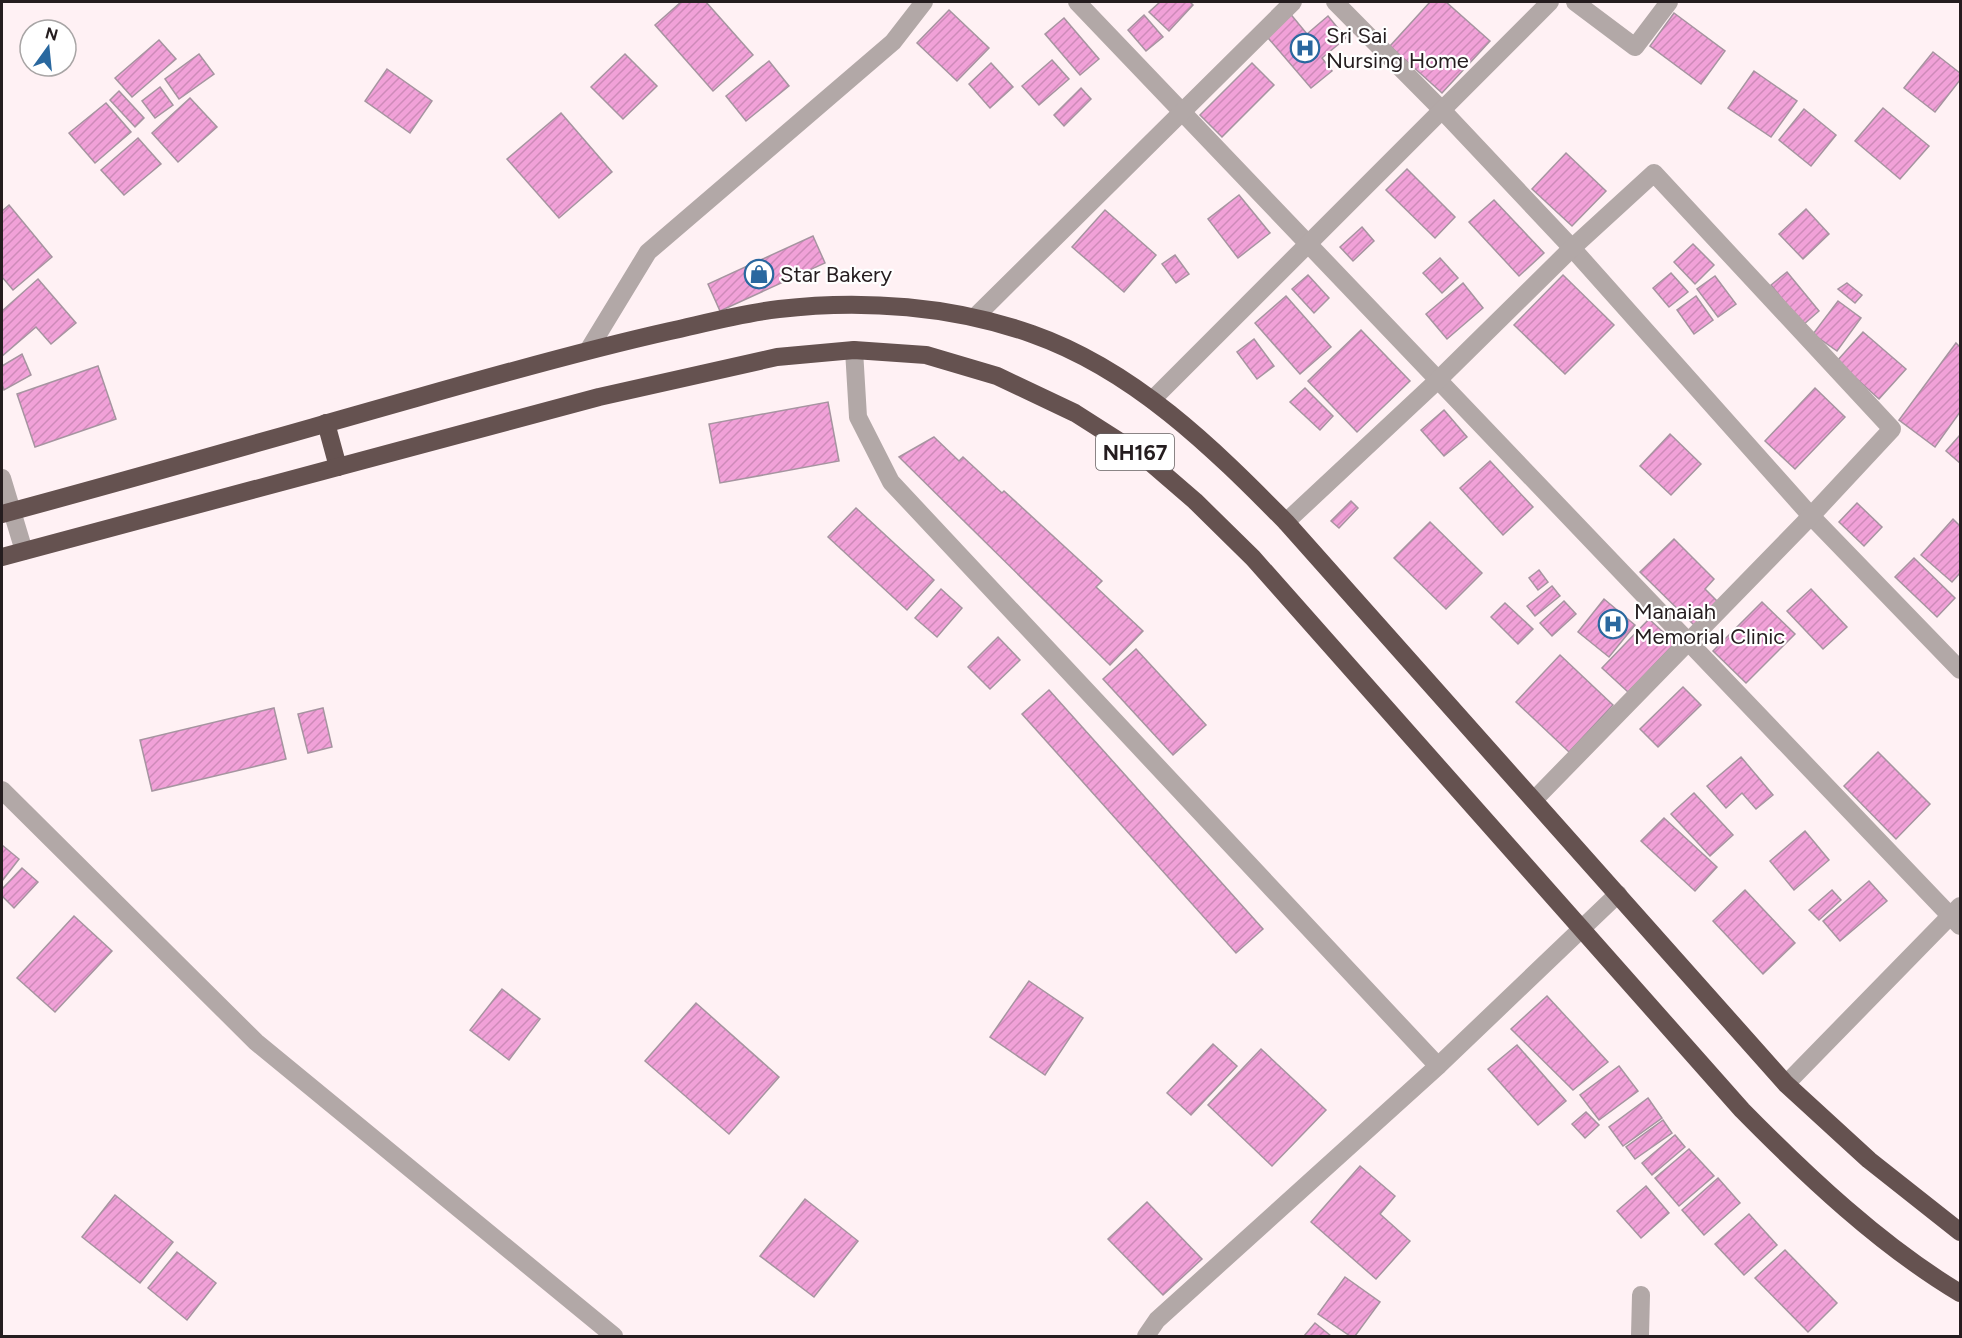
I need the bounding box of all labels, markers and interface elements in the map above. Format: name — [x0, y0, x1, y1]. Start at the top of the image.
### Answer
north arrow — [18, 18, 78, 78]
place label: Sri Sai Nursing Home — [1326, 22, 1469, 74]
text: N — [43, 23, 60, 45]
hospital icon: Sri Sai Nursing Home — [1289, 32, 1321, 64]
shop icon: Star Bakery — [743, 258, 775, 290]
place label: Star Bakery — [780, 261, 892, 288]
road number: NH167 — [1096, 434, 1174, 470]
place label: Manaiah Memorial Clinic — [1634, 598, 1785, 650]
hospital icon: Manaiah Memorial Clinic — [1597, 608, 1629, 640]

